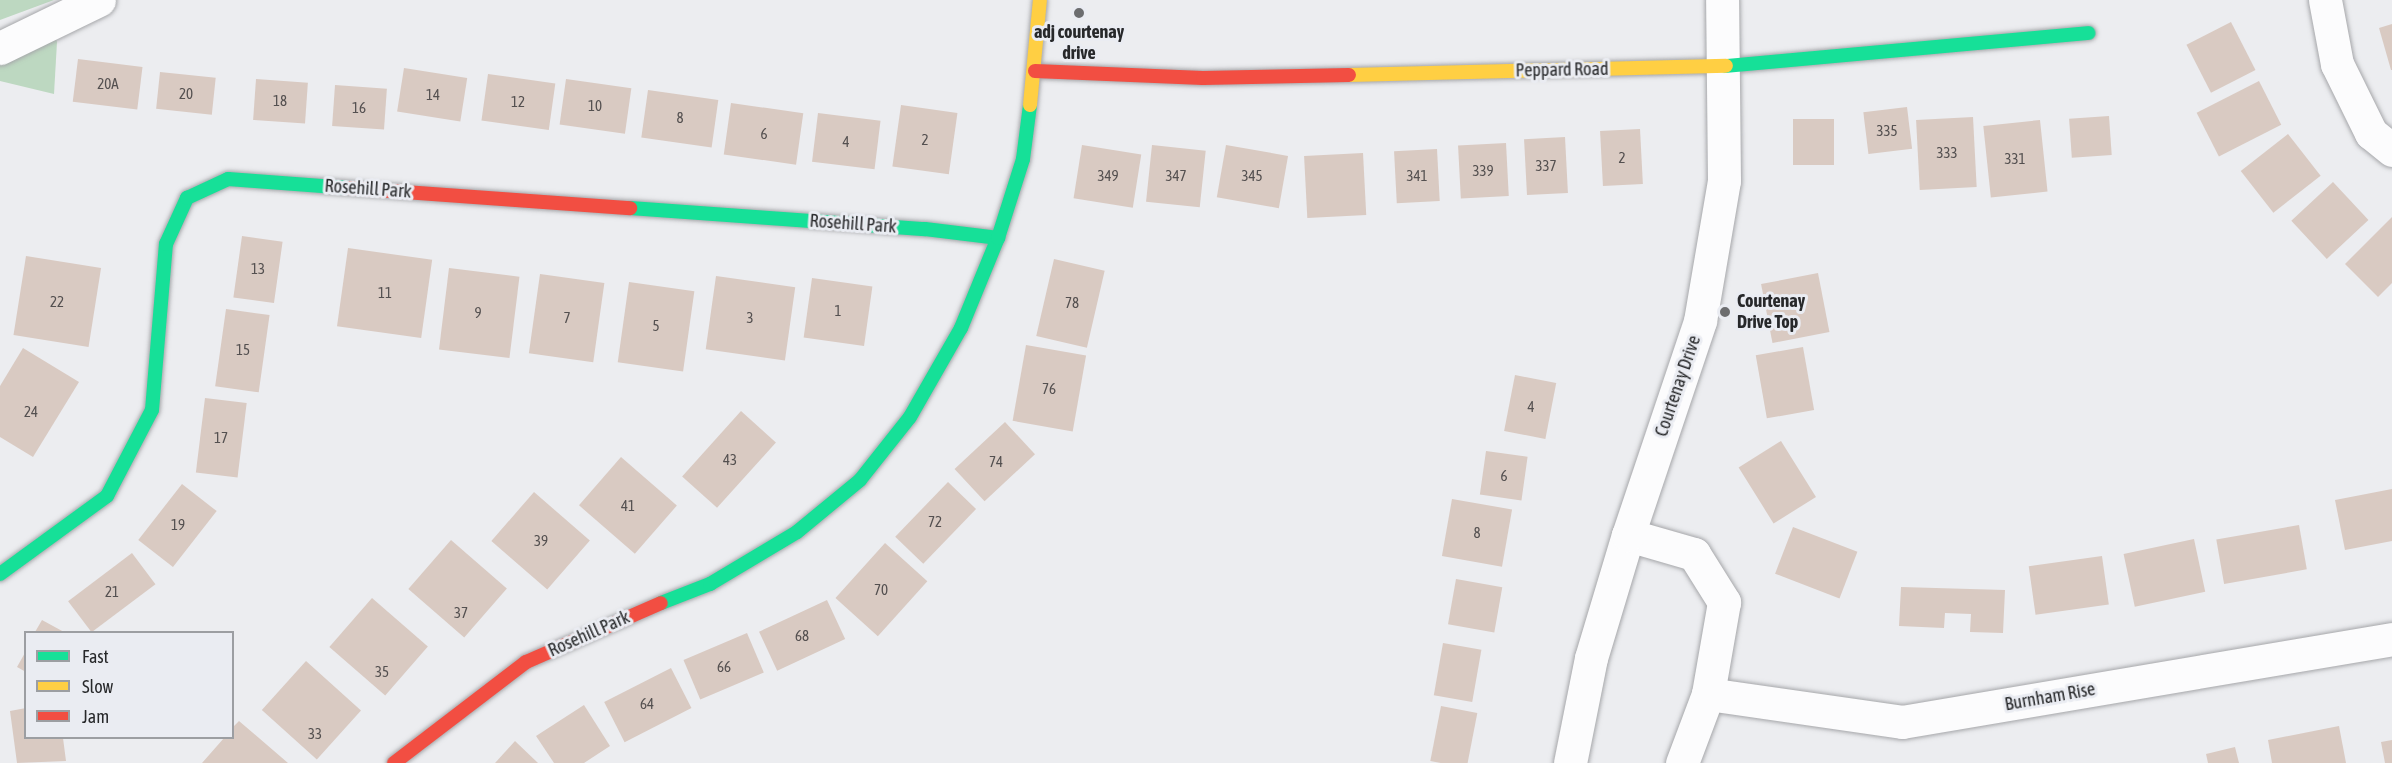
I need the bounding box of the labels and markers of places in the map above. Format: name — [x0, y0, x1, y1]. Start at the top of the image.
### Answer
marker: adj courtenay drive — [1072, 6, 1086, 20]
place label: adj courtenay drive — [1034, 22, 1124, 64]
place label: Courtenay Drive Top — [1737, 291, 1805, 334]
marker: Courtenay Drive Top — [1718, 305, 1732, 319]

